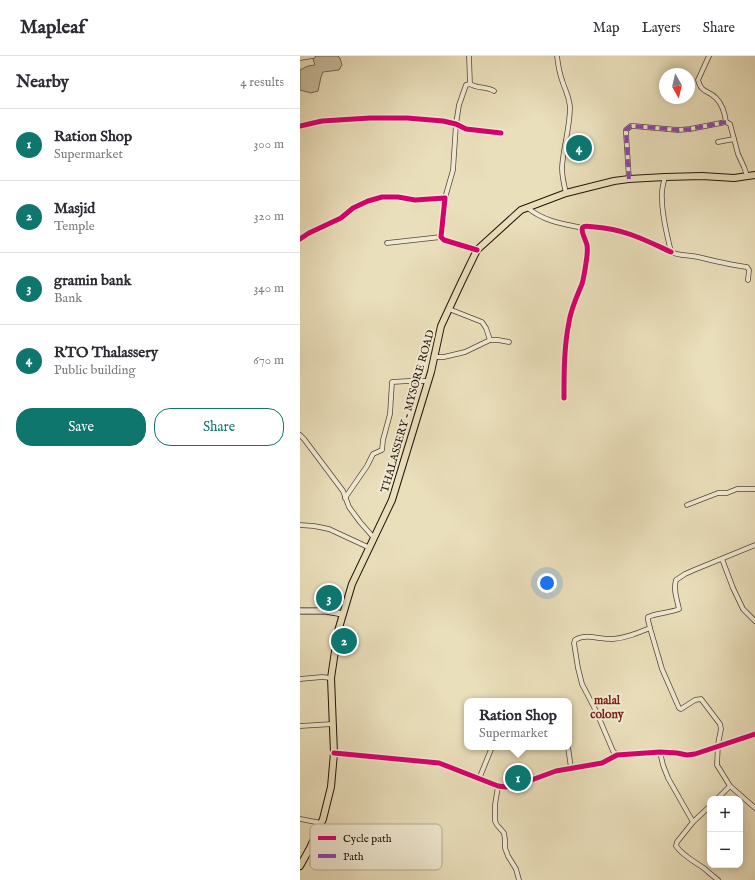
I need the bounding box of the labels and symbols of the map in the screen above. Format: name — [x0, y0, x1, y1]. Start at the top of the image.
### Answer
north arrow — [659, 68, 695, 104]
pin: 4 — [566, 133, 592, 163]
street label: THALASSERY - MYSORE ROAD — [378, 328, 438, 494]
your location — [537, 573, 557, 593]
pin: 3 — [316, 583, 342, 613]
pin: 2 — [331, 626, 357, 656]
district label: malal colony — [590, 693, 625, 723]
pin: 1 — [505, 763, 531, 793]
legend — [310, 824, 442, 870]
text: Cycle path — [343, 832, 392, 846]
text: Path — [343, 850, 364, 864]

